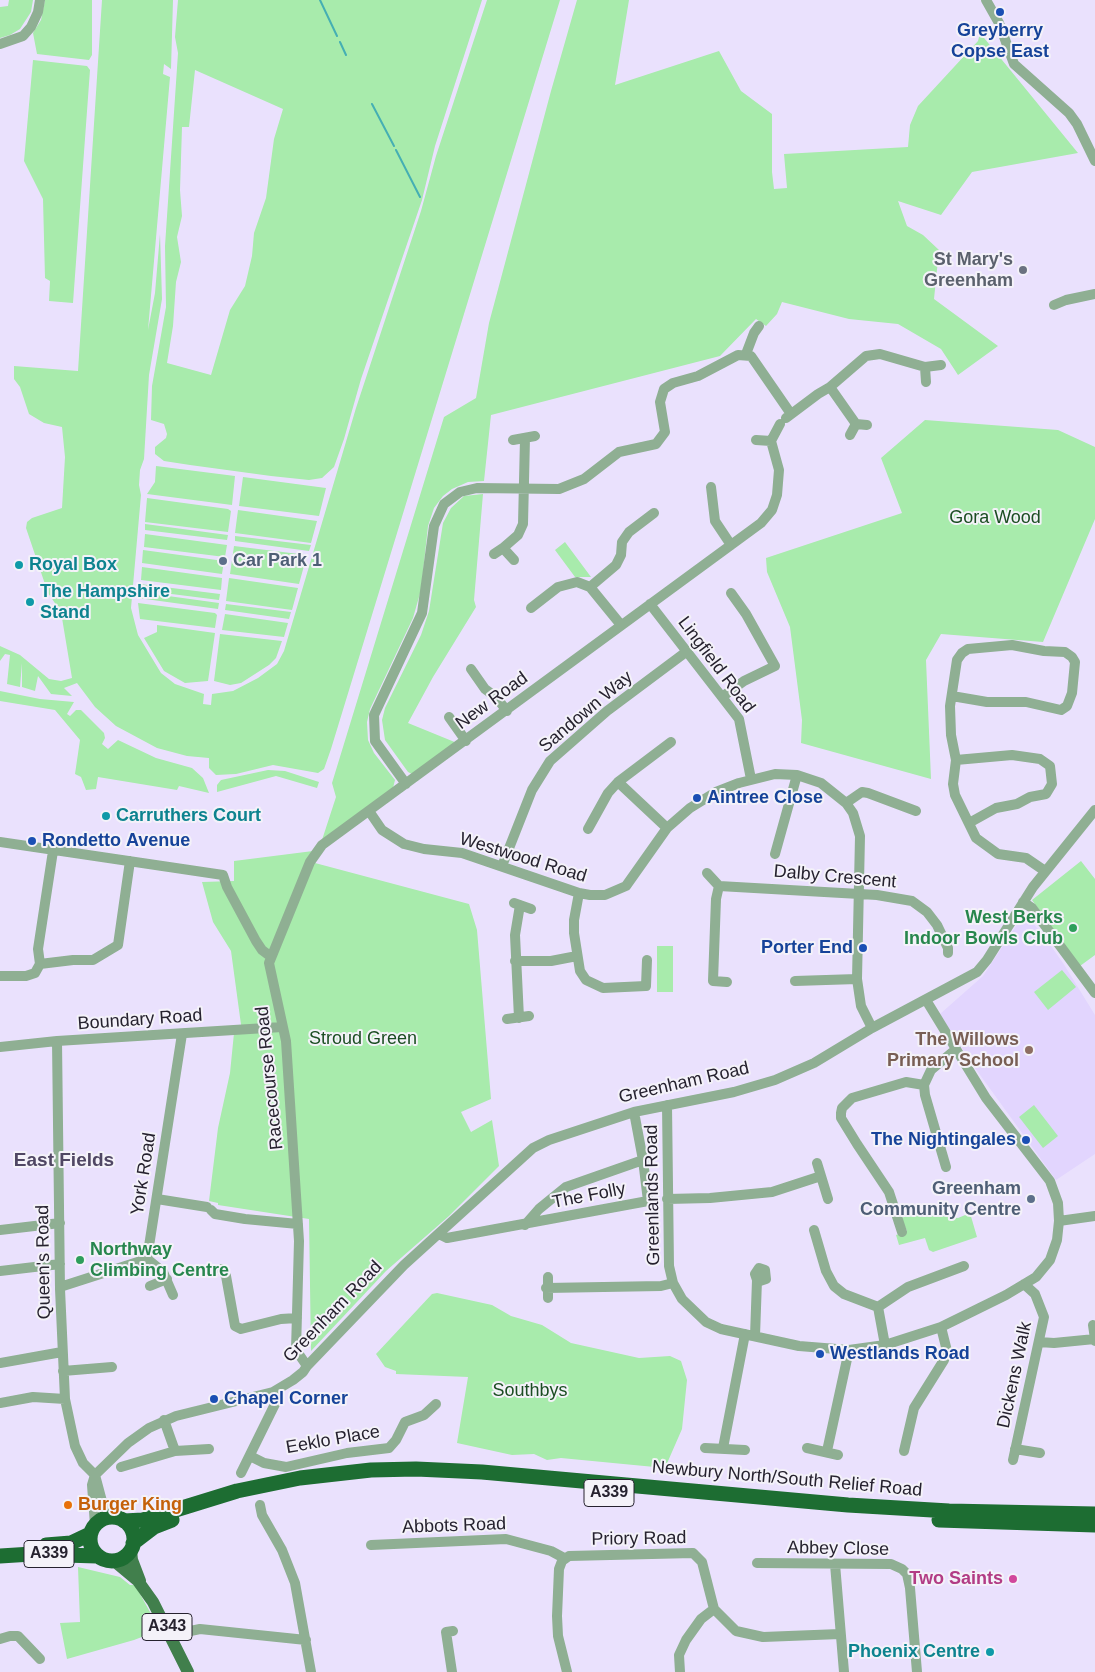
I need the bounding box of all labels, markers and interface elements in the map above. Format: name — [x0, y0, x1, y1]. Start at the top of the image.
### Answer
marker: Greyberry Copse East — [994, 6, 1006, 18]
place label: Greyberry Copse East — [951, 20, 1049, 62]
place label: St Mary's Greenham — [924, 249, 1013, 292]
marker: St Mary's Greenham — [1017, 264, 1029, 276]
park label: Gora Wood — [949, 507, 1041, 529]
place label: Car Park 1 — [233, 550, 322, 572]
place label: Royal Box — [29, 554, 117, 576]
marker: Car Park 1 — [217, 555, 229, 567]
marker: Royal Box — [13, 559, 25, 571]
place label: The Hampshire Stand — [40, 581, 170, 624]
marker: The Hampshire Stand — [24, 596, 36, 608]
street label: Lingfield Road — [673, 613, 759, 717]
street label: Sandown Way — [535, 667, 637, 757]
street label: New Road — [452, 668, 532, 734]
place label: Aintree Close — [707, 787, 823, 809]
marker: Aintree Close — [691, 792, 703, 804]
place label: Carruthers Court — [116, 805, 261, 827]
marker: Carruthers Court — [100, 810, 112, 822]
street label: Westwood Road — [457, 828, 589, 888]
place label: Rondetto Avenue — [42, 830, 190, 852]
marker: Rondetto Avenue — [26, 835, 38, 847]
street label: Dalby Crescent — [773, 861, 897, 893]
place label: West Berks Indoor Bowls Club — [904, 907, 1063, 950]
marker: West Berks Indoor Bowls Club — [1067, 922, 1079, 934]
place label: Porter End — [761, 937, 853, 959]
marker: Porter End — [857, 942, 869, 954]
street label: Boundary Road — [77, 1005, 203, 1035]
street label: Racecourse Road — [252, 1005, 288, 1151]
park label: Stroud Green — [309, 1028, 417, 1050]
place label: The Willows Primary School — [887, 1029, 1019, 1072]
marker: The Willows Primary School — [1023, 1044, 1035, 1056]
street label: Greenham Road — [617, 1058, 751, 1108]
street label: Greenlands Road — [641, 1124, 665, 1266]
place label: The Nightingales — [871, 1129, 1016, 1151]
street label: York Road — [127, 1131, 161, 1217]
marker: The Nightingales — [1020, 1134, 1032, 1146]
district label: East Fields — [14, 1150, 114, 1172]
street label: The Folly — [551, 1178, 627, 1214]
place label: Greenham Community Centre — [860, 1178, 1021, 1220]
marker: Greenham Community Centre — [1025, 1193, 1037, 1205]
street label: Queen's Road — [32, 1205, 56, 1319]
place label: Northway Climbing Centre — [90, 1239, 229, 1282]
marker: Northway Climbing Centre — [74, 1254, 86, 1266]
street label: Greenham Road — [279, 1257, 387, 1367]
street label: Dickens Walk — [993, 1320, 1037, 1430]
place label: Westlands Road — [830, 1343, 970, 1365]
marker: Westlands Road — [814, 1348, 826, 1360]
park label: Southbys — [492, 1380, 568, 1402]
place label: Chapel Corner — [224, 1388, 348, 1410]
marker: Chapel Corner — [208, 1393, 220, 1405]
street label: Eeklo Place — [284, 1421, 382, 1459]
street label: Newbury North/South Relief Road — [651, 1456, 923, 1502]
road number: A339 — [584, 1480, 634, 1506]
place label: Burger King — [78, 1494, 182, 1516]
marker: Burger King — [62, 1499, 74, 1511]
street label: Abbots Road — [402, 1513, 506, 1539]
street label: Priory Road — [591, 1527, 687, 1551]
street label: Abbey Close — [787, 1537, 889, 1561]
road number: A339 — [24, 1540, 74, 1568]
place label: Two Saints — [909, 1568, 1003, 1590]
marker: Two Saints — [1007, 1573, 1019, 1585]
road number: A343 — [142, 1614, 192, 1640]
place label: Phoenix Centre — [848, 1641, 980, 1663]
marker: Phoenix Centre — [984, 1646, 996, 1658]

